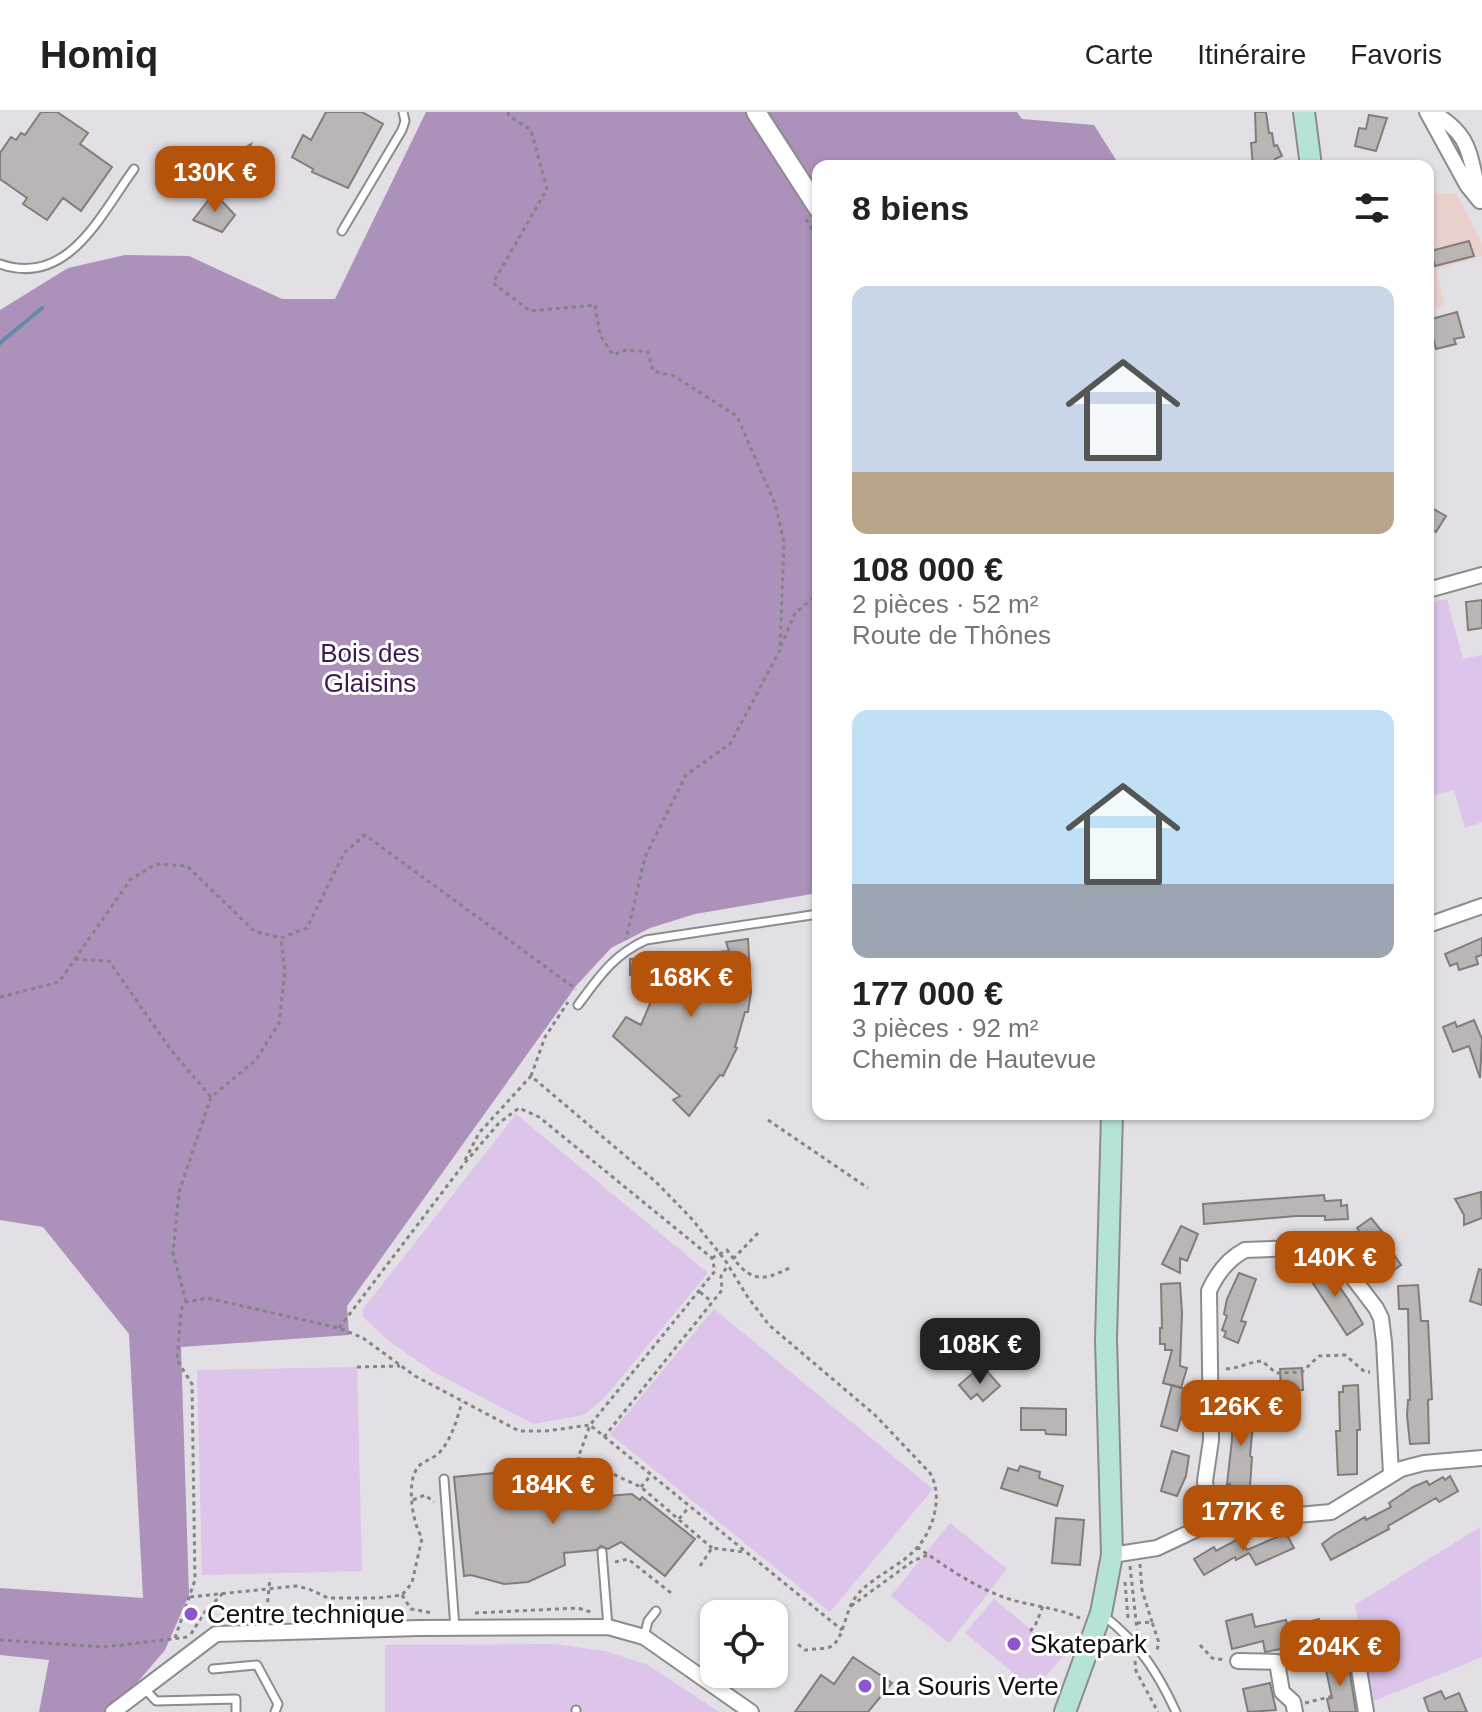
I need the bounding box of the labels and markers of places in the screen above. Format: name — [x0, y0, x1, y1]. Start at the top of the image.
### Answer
pin: 130K € — [150, 146, 280, 214]
pin: 168K € — [626, 951, 756, 1019]
pin: 140K € — [1270, 1231, 1400, 1299]
pin: 108K € — [915, 1318, 1045, 1386]
pin: 126K € — [1176, 1380, 1306, 1448]
pin: 184K € — [488, 1458, 618, 1526]
pin: 177K € — [1178, 1485, 1308, 1553]
place label: Centre technique — [207, 1599, 405, 1629]
marker: Centre technique — [182, 1605, 200, 1623]
pin: 204K € — [1275, 1620, 1405, 1688]
place label: Skatepark — [1030, 1629, 1148, 1659]
marker: Skatepark — [1005, 1635, 1023, 1653]
place label: La Souris Verte — [881, 1671, 1059, 1701]
marker: La Souris Verte — [856, 1677, 874, 1695]

